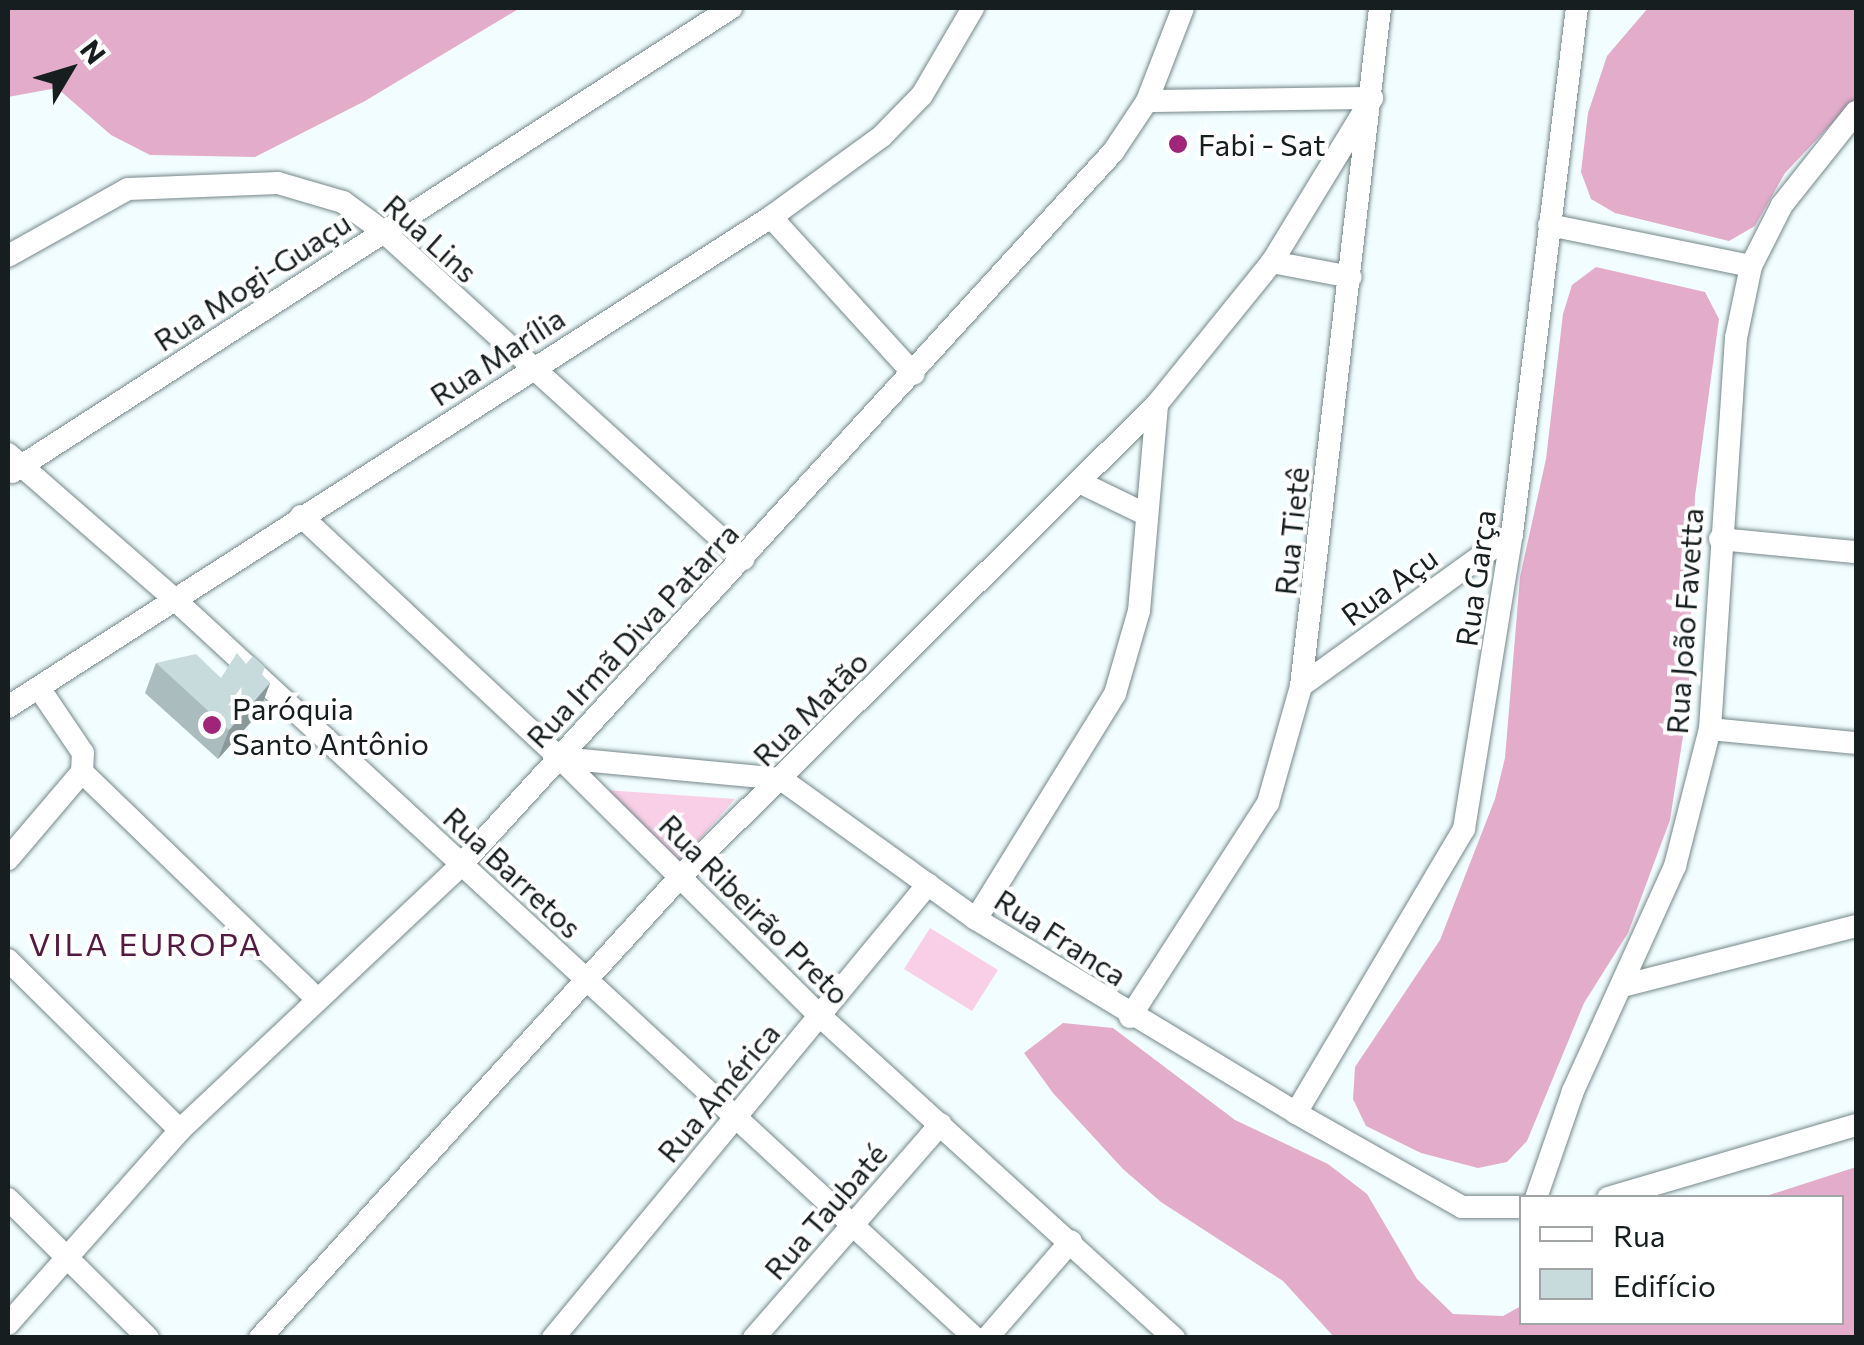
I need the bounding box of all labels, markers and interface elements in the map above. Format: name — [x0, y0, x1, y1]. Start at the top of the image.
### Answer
north arrow — [20, 20, 120, 120]
text: N — [74, 33, 114, 70]
place label: Fabi - Sat — [1198, 126, 1325, 162]
marker: Fabi - Sat — [1167, 133, 1189, 155]
street label: Rua Lins — [377, 187, 485, 289]
street label: Rua Mogi-Guaçu — [147, 204, 357, 358]
street label: Rua Marília — [423, 299, 571, 413]
street label: Rua Tietê — [1266, 465, 1316, 597]
street label: Rua Garça — [1448, 507, 1502, 649]
street label: Rua João Favetta — [1658, 507, 1710, 735]
street label: Rua Irmã Diva Patarra — [519, 515, 745, 755]
street label: Rua Açu — [1334, 539, 1444, 633]
street label: Rua Matão — [745, 643, 875, 773]
place label: Paróquia Santo Antônio — [232, 690, 429, 760]
marker: Paróquia Santo Antônio — [201, 714, 223, 736]
street label: Rua Barretos — [437, 799, 589, 945]
street label: Rua Ribeirão Preto — [652, 806, 858, 1012]
street label: Rua Franca — [988, 881, 1134, 993]
district label: VILA EUROPA — [29, 924, 263, 962]
street label: Rua América — [649, 1015, 787, 1169]
street label: Rua Taubaté — [756, 1136, 894, 1286]
legend — [1519, 1195, 1844, 1325]
text: Rua — [1613, 1216, 1665, 1253]
text: Edifício — [1613, 1266, 1716, 1303]

